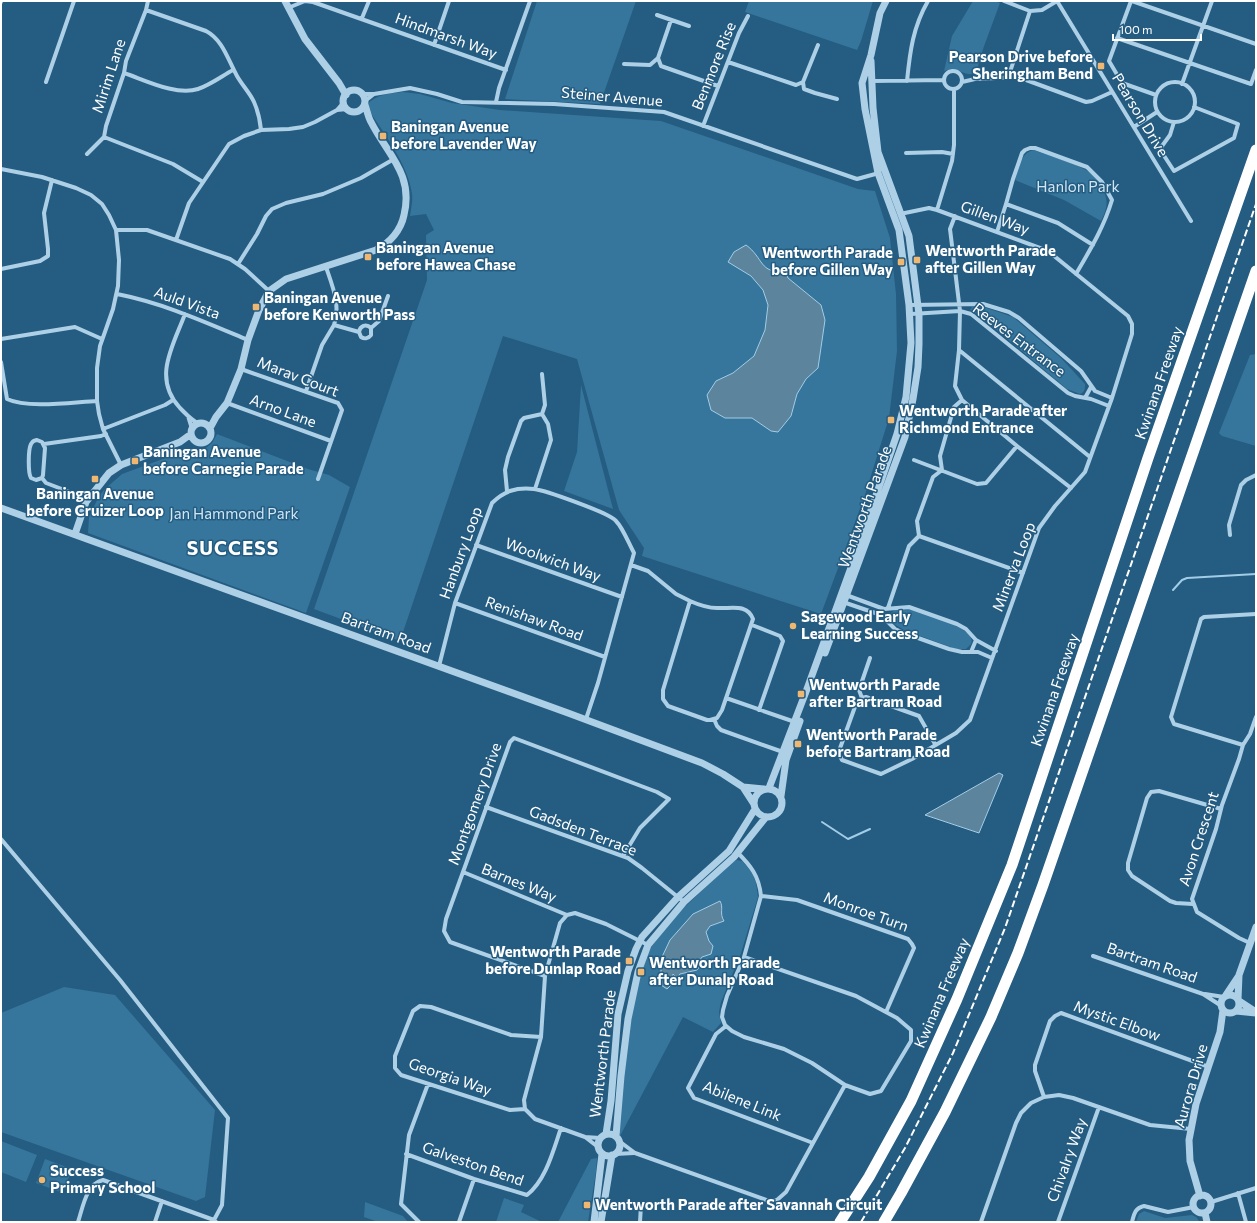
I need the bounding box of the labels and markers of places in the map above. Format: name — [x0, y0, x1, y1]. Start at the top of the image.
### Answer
place label: Pearson Drive before Sheringham Bend — [949, 47, 1093, 82]
marker: Pearson Drive before Sheringham Bend — [1096, 61, 1106, 71]
place label: Baningan Avenue before Lavender Way — [391, 117, 537, 152]
marker: Baningan Avenue before Lavender Way — [378, 131, 388, 141]
place label: Baningan Avenue before Hawea Chase — [376, 238, 516, 273]
place label: Wentworth Parade after Gillen Way — [925, 241, 1056, 276]
place label: Wentworth Parade before Gillen Way — [762, 243, 894, 278]
marker: Baningan Avenue before Hawea Chase — [363, 252, 373, 262]
marker: Wentworth Parade after Gillen Way — [912, 255, 922, 265]
marker: Wentworth Parade before Gillen Way — [896, 257, 906, 267]
place label: Baningan Avenue before Kenworth Pass — [264, 288, 415, 323]
marker: Baningan Avenue before Kenworth Pass — [251, 302, 261, 312]
place label: Wentworth Parade after Richmond Entrance — [899, 401, 1067, 436]
marker: Wentworth Parade after Richmond Entrance — [886, 415, 896, 425]
place label: Baningan Avenue before Carnegie Parade — [143, 442, 304, 477]
marker: Baningan Avenue before Carnegie Parade — [130, 456, 140, 466]
marker: Baningan Avenue before Cruizer Loop — [90, 474, 100, 484]
place label: Baningan Avenue before Cruizer Loop — [26, 484, 164, 519]
place label: Sagewood Early Learning Success — [801, 607, 918, 642]
marker: Sagewood Early Learning Success — [788, 621, 798, 631]
place label: Wentworth Parade after Bartram Road — [809, 675, 942, 710]
marker: Wentworth Parade after Bartram Road — [796, 689, 806, 699]
place label: Wentworth Parade before Bartram Road — [806, 725, 950, 760]
marker: Wentworth Parade before Bartram Road — [793, 739, 803, 749]
place label: Wentworth Parade before Dunlap Road — [485, 942, 621, 977]
place label: Wentworth Parade after Dunalp Road — [649, 953, 780, 988]
marker: Wentworth Parade before Dunlap Road — [624, 956, 634, 966]
marker: Wentworth Parade after Dunalp Road — [636, 967, 646, 977]
place label: Success Primary School — [50, 1161, 155, 1196]
marker: Success Primary School — [37, 1175, 47, 1185]
place label: Wentworth Parade after Savannah Circuit — [595, 1195, 882, 1213]
marker: Wentworth Parade after Savannah Circuit — [582, 1200, 592, 1210]

